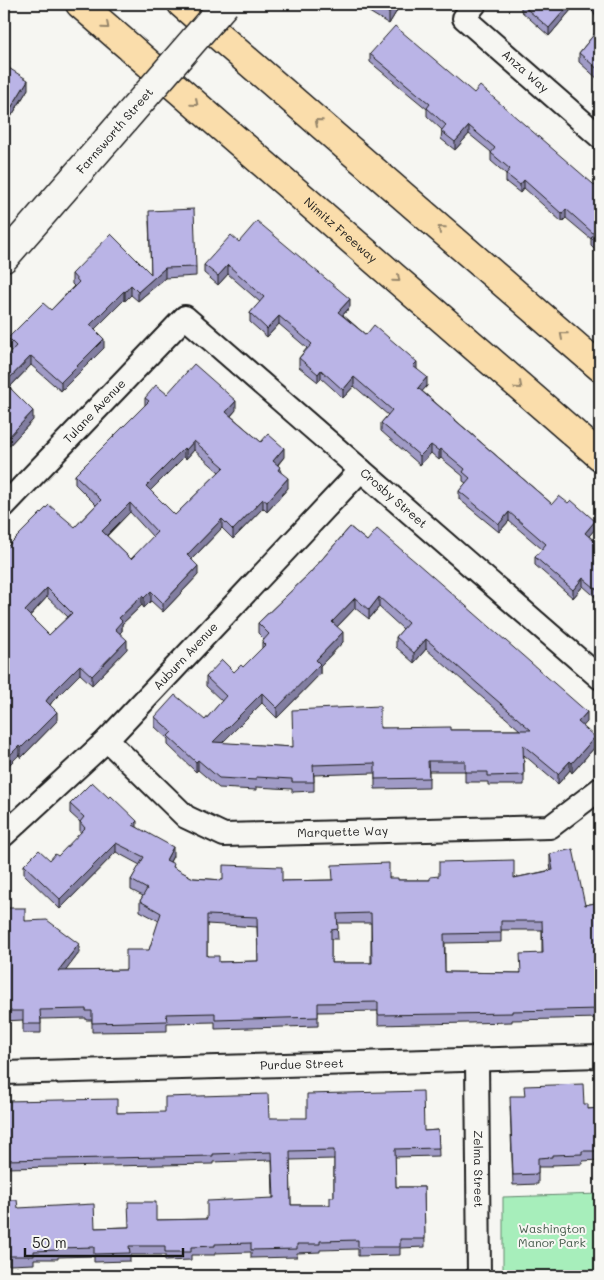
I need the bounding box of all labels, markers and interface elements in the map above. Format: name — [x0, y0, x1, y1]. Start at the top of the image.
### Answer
one-way arrow — [100, 20, 109, 29]
street label: Anza Way — [499, 46, 553, 96]
street label: Farnsworth Street — [72, 84, 156, 177]
one-way arrow — [189, 98, 198, 107]
one-way arrow — [315, 119, 324, 128]
street label: Nimitz Freeway — [301, 193, 381, 266]
one-way arrow — [438, 226, 447, 234]
one-way arrow — [391, 273, 400, 282]
one-way arrow — [560, 332, 569, 341]
street label: Tulane Avenue — [59, 375, 128, 446]
one-way arrow — [514, 380, 523, 389]
street label: Crosby Street — [357, 464, 431, 531]
street label: Auburn Avenue — [149, 618, 221, 693]
street label: Marquette Way — [297, 822, 388, 840]
street label: Purdue Street — [260, 1054, 344, 1073]
street label: Zelma Street — [471, 1130, 487, 1208]
park label: Washington Manor Park — [518, 1220, 586, 1250]
scale bar — [25, 1225, 182, 1257]
text: 50 m — [32, 1232, 67, 1252]

